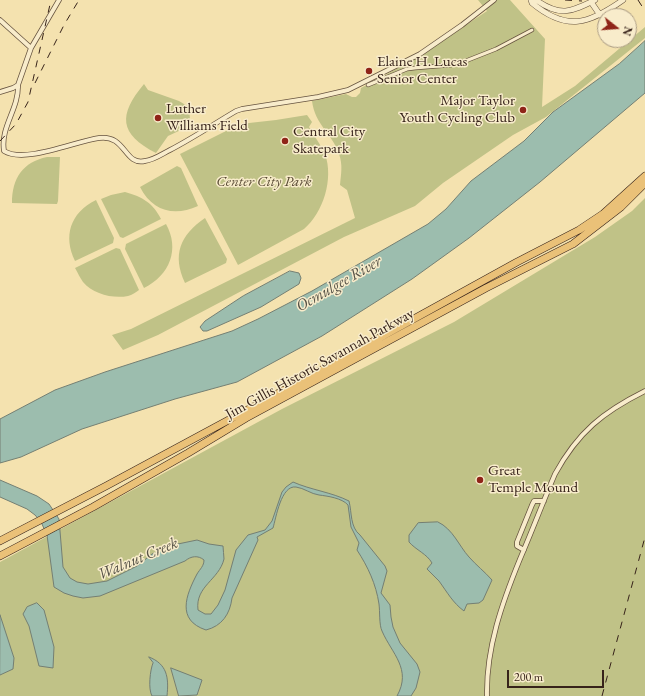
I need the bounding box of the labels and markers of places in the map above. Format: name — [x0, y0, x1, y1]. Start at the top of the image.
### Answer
place label: Elaine H. Lucas Senior Center — [377, 53, 467, 88]
marker: Elaine H. Lucas Senior Center — [364, 66, 374, 76]
place label: Major Taylor Youth Cycling Club — [400, 92, 515, 127]
place label: Luther Williams Field — [166, 100, 248, 135]
marker: Major Taylor Youth Cycling Club — [518, 105, 528, 115]
marker: Luther Williams Field — [153, 113, 163, 123]
place label: Central City Skatepark — [293, 123, 365, 158]
marker: Central City Skatepark — [280, 136, 290, 146]
place label: Great Temple Mound — [488, 462, 578, 497]
marker: Great Temple Mound — [475, 475, 485, 485]

